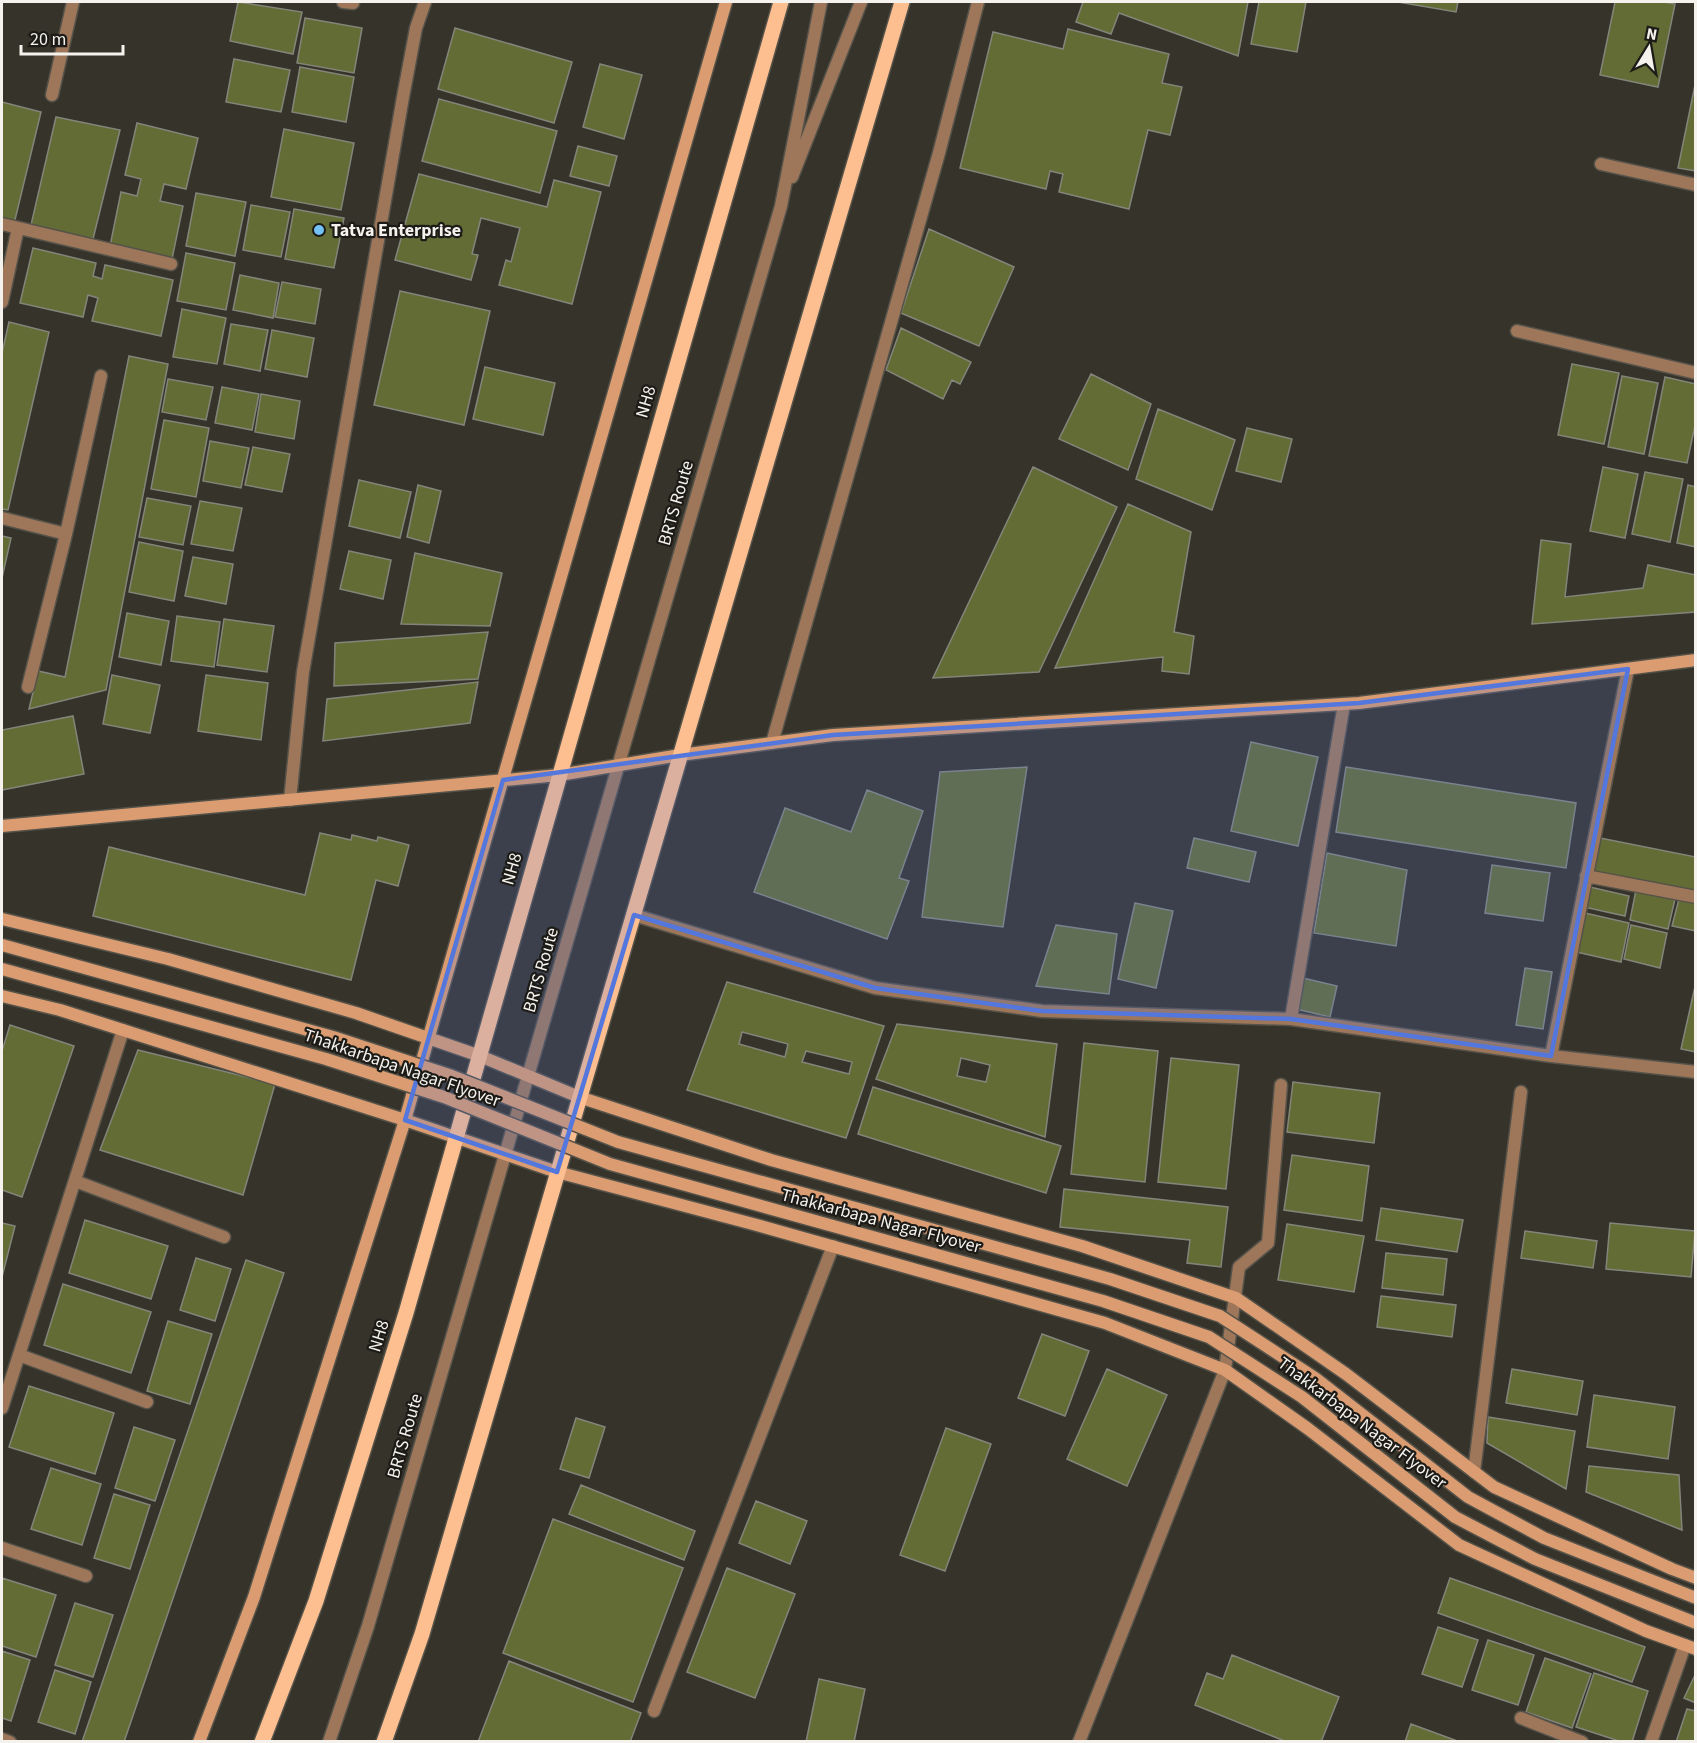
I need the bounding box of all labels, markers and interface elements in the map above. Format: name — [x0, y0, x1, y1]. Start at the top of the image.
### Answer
scale bar — [21, 18, 123, 56]
north arrow — [1619, 18, 1679, 78]
text: N — [1644, 22, 1659, 46]
text: 20 m — [30, 27, 66, 52]
place label: Tatva Enterprise — [331, 218, 461, 243]
marker: Tatva Enterprise — [312, 223, 326, 237]
street label: NH8 — [630, 383, 662, 421]
street label: BRTS Route — [652, 458, 700, 548]
street label: NH8 — [496, 850, 528, 888]
street label: BRTS Route — [517, 925, 565, 1015]
street label: Thakkarbapa Nagar Flyover — [300, 1023, 504, 1114]
street label: Thakkarbapa Nagar Flyover — [778, 1182, 984, 1260]
street label: NH8 — [362, 1317, 396, 1355]
street label: Thakkarbapa Nagar Flyover — [1272, 1351, 1452, 1495]
street label: BRTS Route — [381, 1391, 429, 1481]

